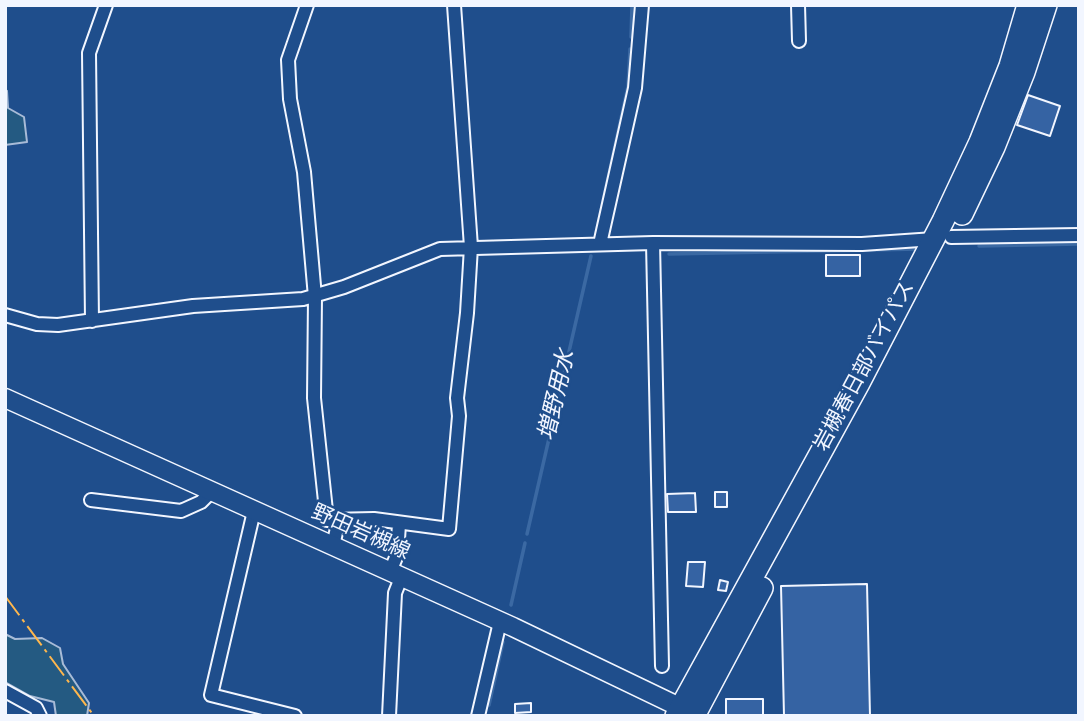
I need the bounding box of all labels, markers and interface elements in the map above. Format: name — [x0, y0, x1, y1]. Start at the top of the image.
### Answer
street label: 岩槻春日部バイパス — [811, 278, 921, 456]
water label: 増野用水 — [535, 348, 583, 444]
street label: 野田岩槻線 — [307, 501, 413, 567]

